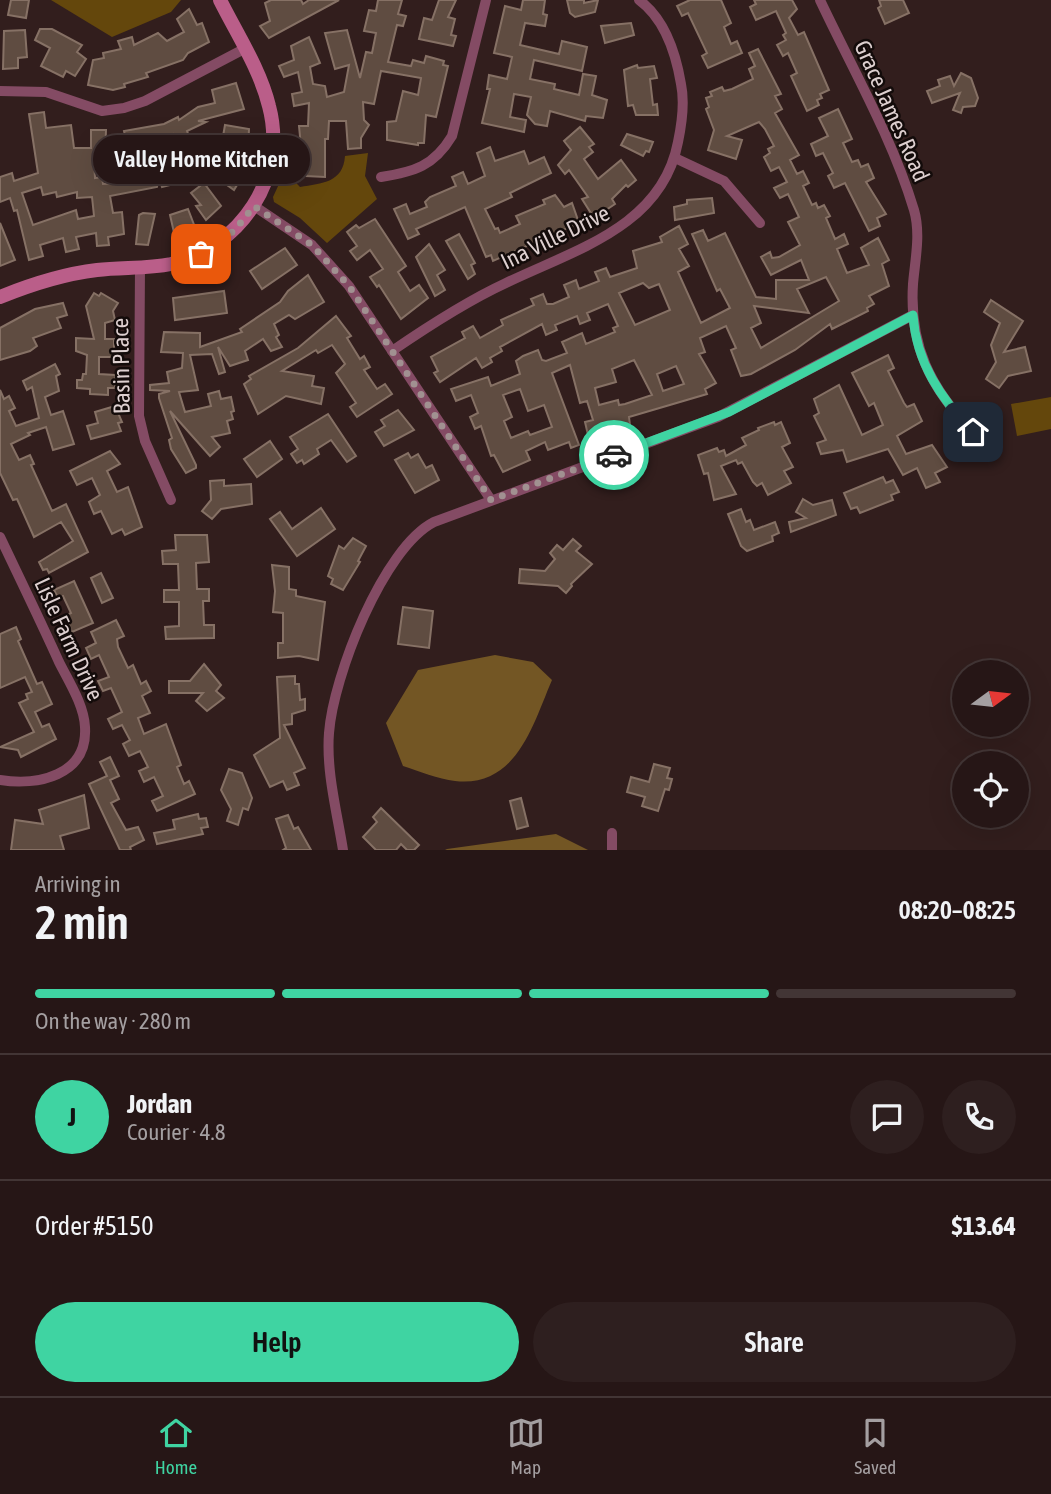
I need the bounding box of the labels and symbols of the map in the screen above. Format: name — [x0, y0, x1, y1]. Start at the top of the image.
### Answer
street label: Grace James Road — [849, 36, 935, 186]
callout: Valley Home Kitchen — [92, 135, 310, 184]
street label: Ina Ville Drive — [496, 200, 614, 274]
pin — [171, 224, 231, 284]
street label: Basin Place — [107, 318, 135, 414]
pin — [943, 402, 1003, 462]
courier — [579, 420, 649, 490]
street label: Lisle Farm Drive — [29, 573, 109, 705]
north arrow — [952, 660, 1029, 737]

